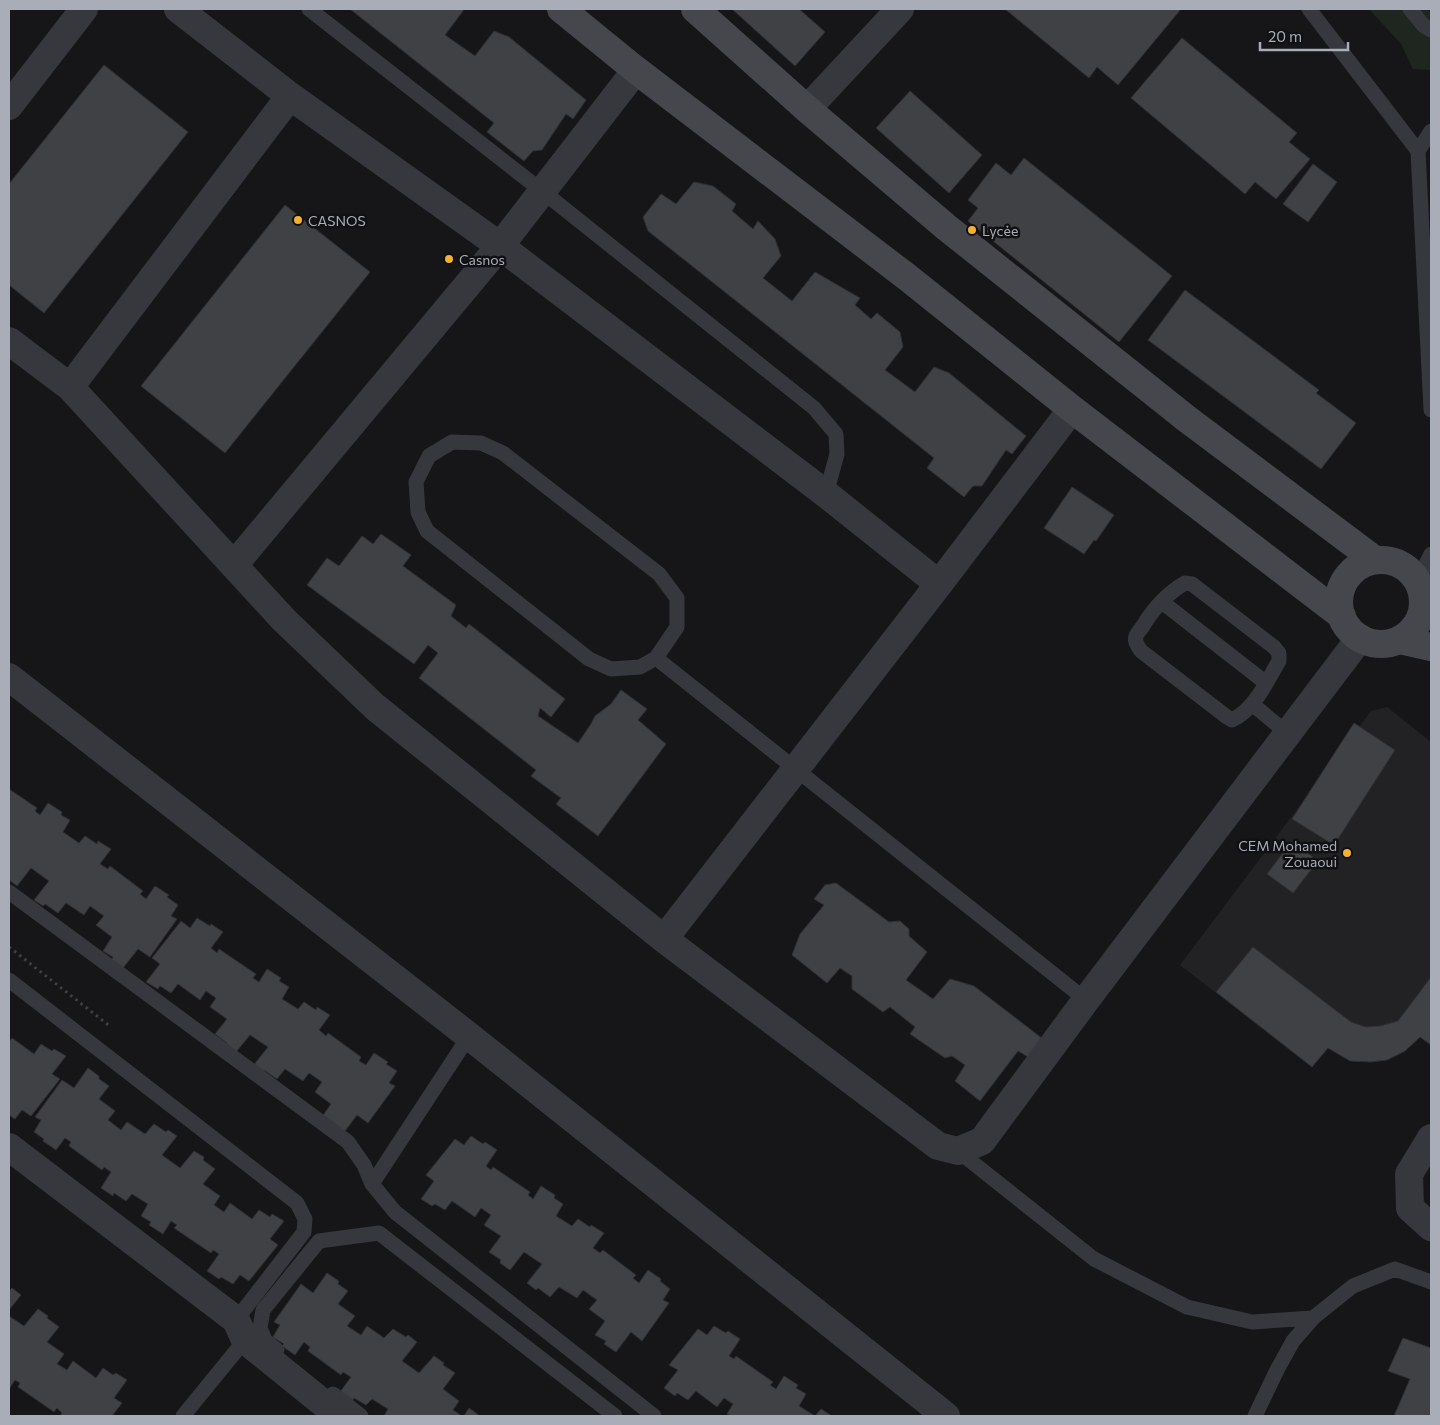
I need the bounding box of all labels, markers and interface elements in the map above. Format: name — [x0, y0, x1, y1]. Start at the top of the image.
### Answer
scale bar — [1260, 20, 1348, 52]
text: 20 m — [1268, 27, 1302, 45]
place label: CASNOS — [308, 212, 366, 229]
marker: CASNOS — [292, 214, 304, 226]
place label: Lycėe — [982, 222, 1018, 239]
marker: Lycėe — [966, 224, 978, 236]
place label: Casnos — [459, 251, 505, 268]
marker: Casnos — [443, 253, 455, 265]
place label: CEM Mohamed Zouaoui — [1238, 837, 1337, 870]
marker: CEM Mohamed Zouaoui — [1341, 847, 1353, 859]

